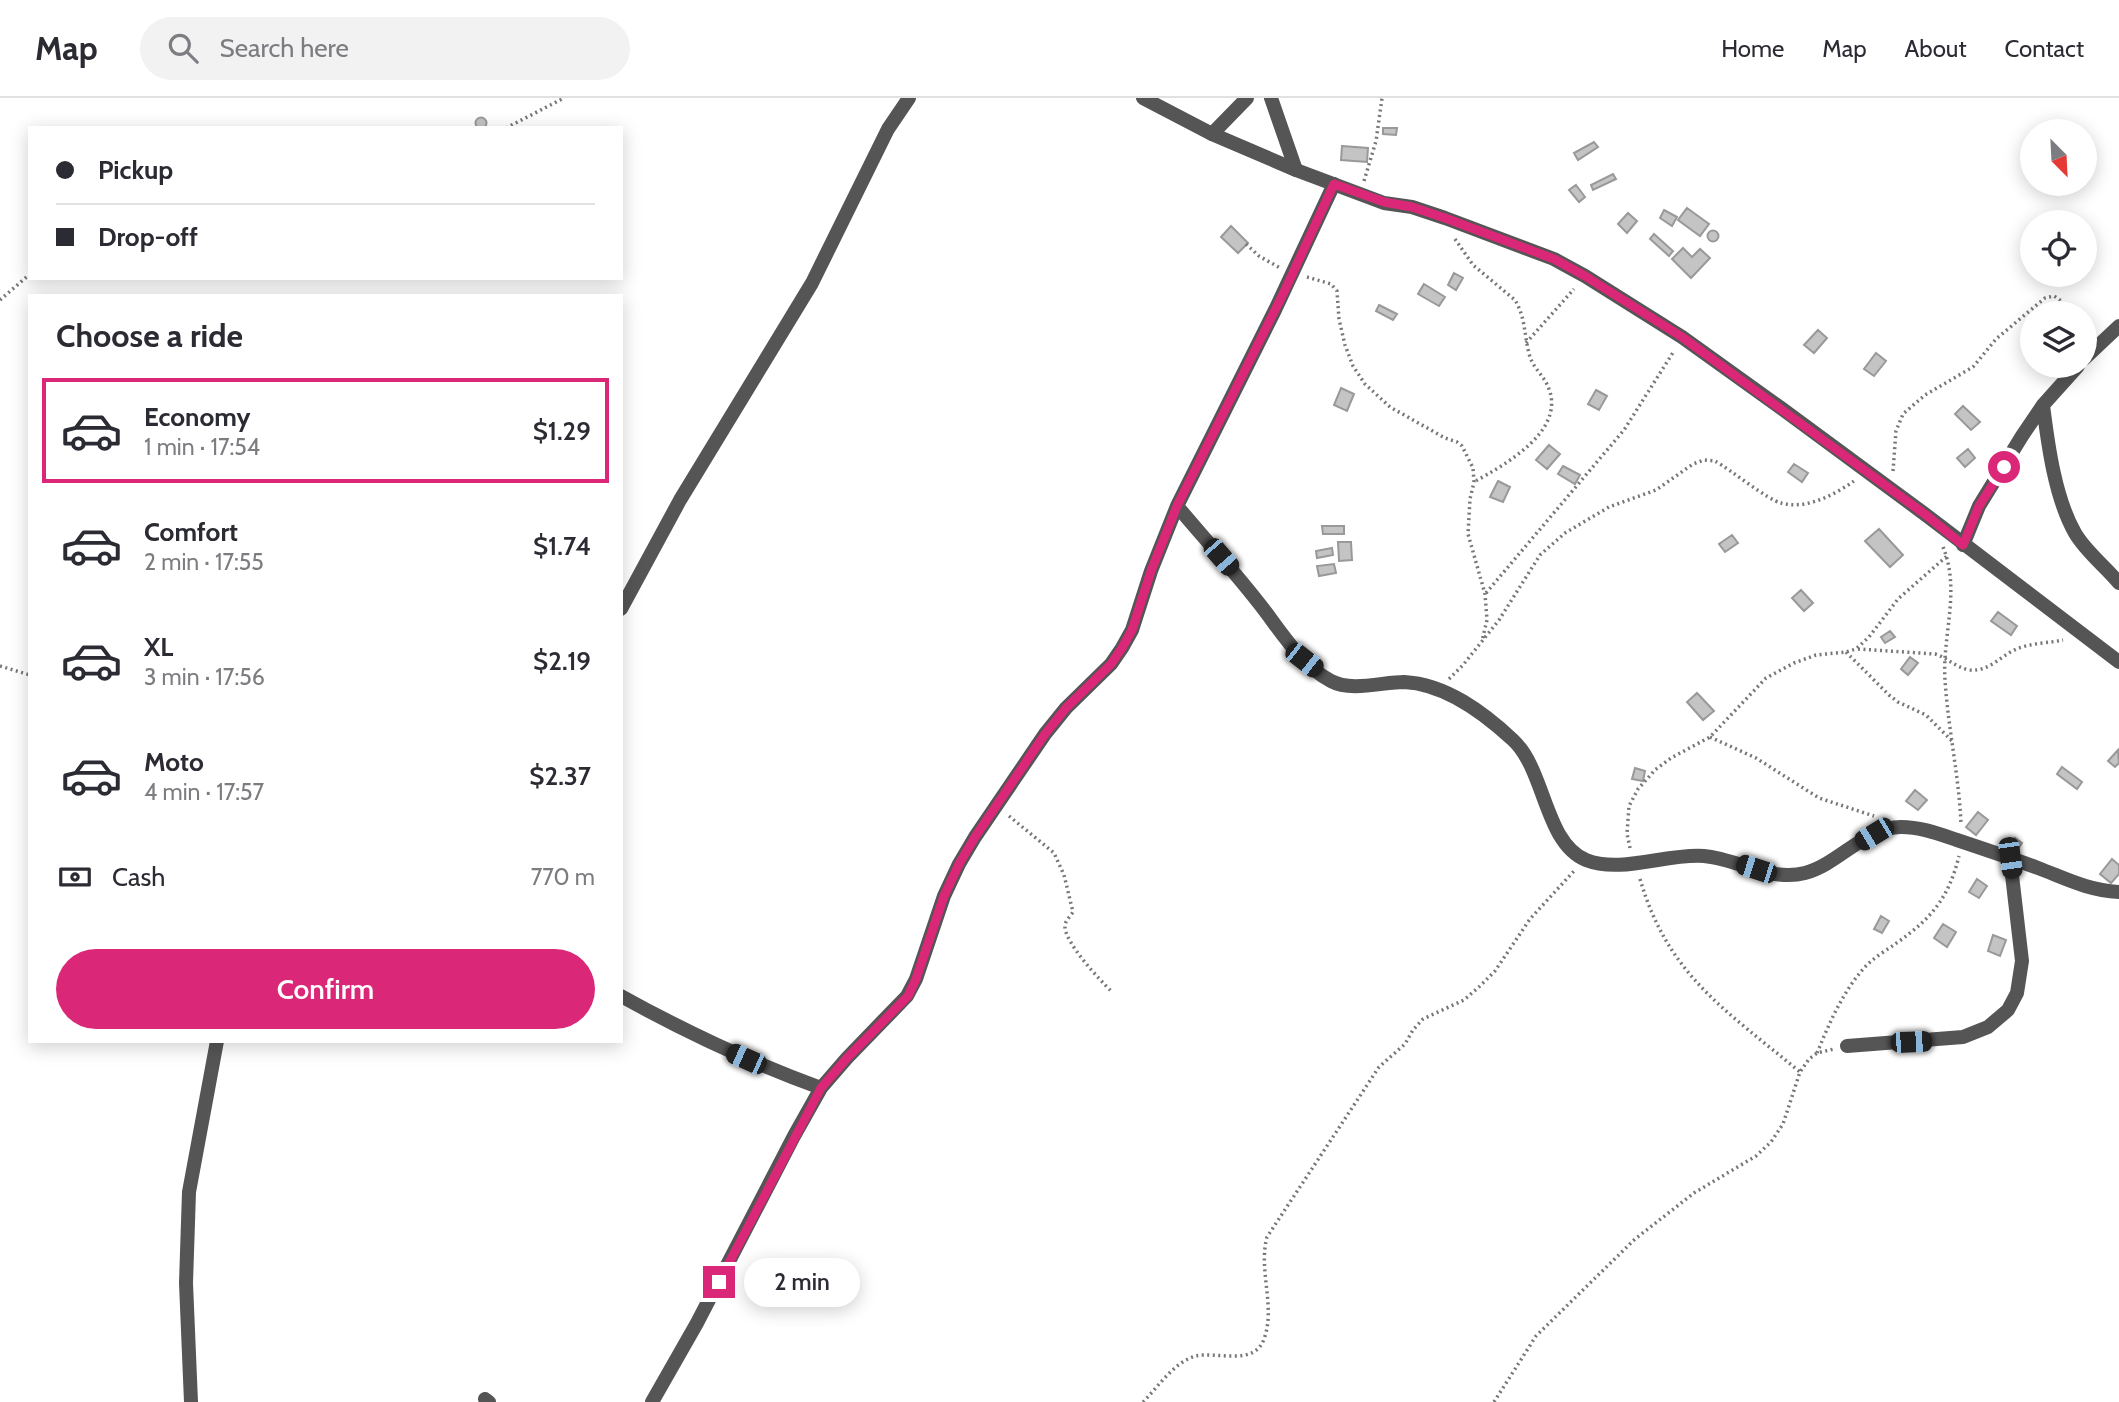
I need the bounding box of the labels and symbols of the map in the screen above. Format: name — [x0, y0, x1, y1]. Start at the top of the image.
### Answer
north arrow — [2020, 119, 2096, 196]
route start — [1988, 451, 2020, 483]
car — [1200, 534, 1243, 580]
car — [1281, 639, 1328, 681]
car — [1851, 814, 1898, 854]
car — [1997, 836, 2024, 880]
car — [1733, 853, 1780, 885]
car — [1890, 1031, 1933, 1053]
car — [723, 1041, 770, 1077]
callout: 2 min — [744, 1258, 859, 1306]
route end — [703, 1266, 735, 1298]

